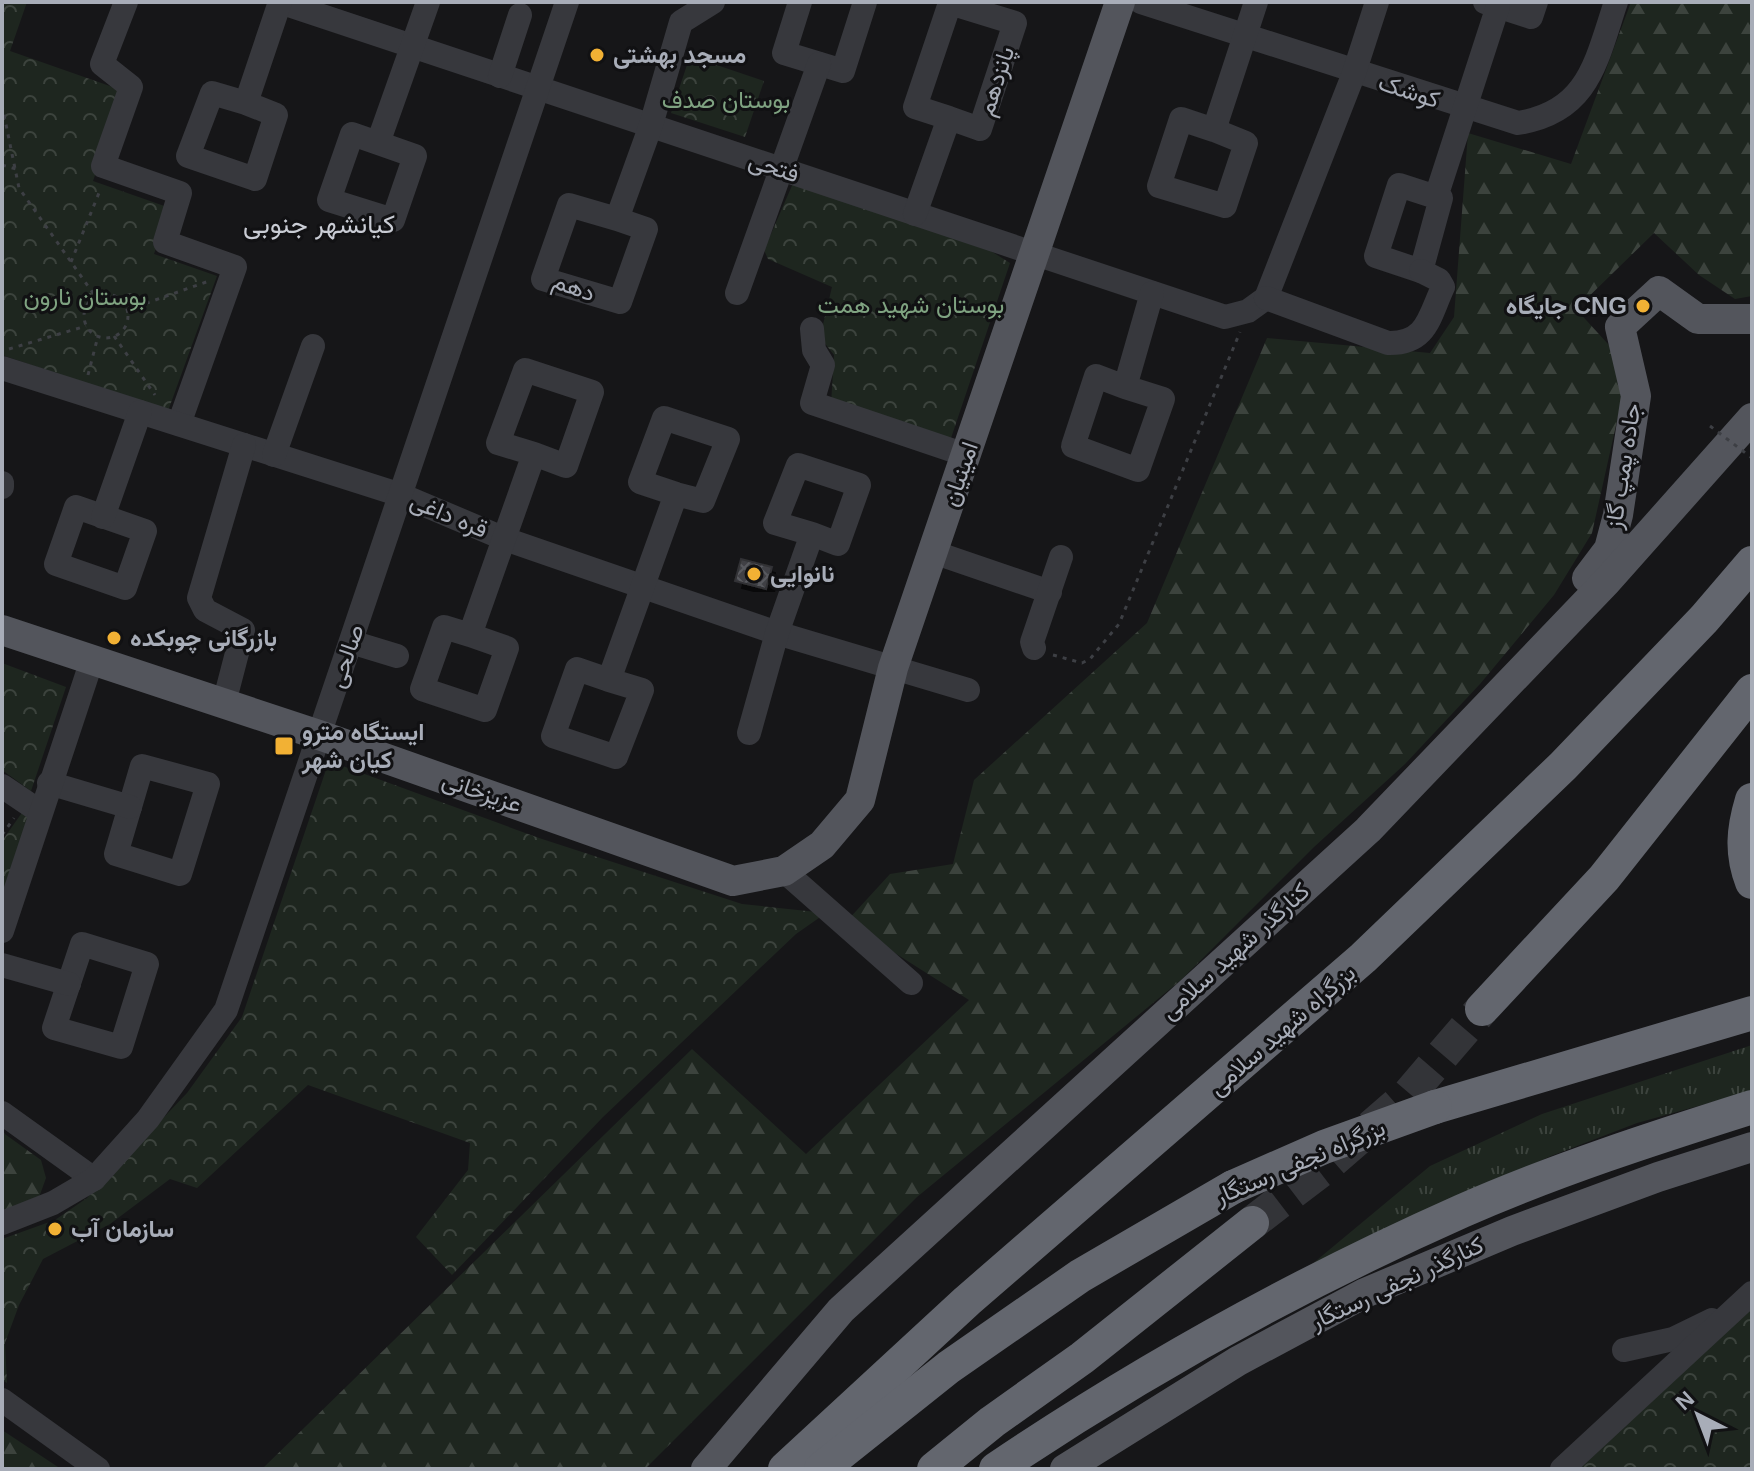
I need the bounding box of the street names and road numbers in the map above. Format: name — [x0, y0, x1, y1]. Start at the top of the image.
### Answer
street label: پانزدهم — [972, 43, 1022, 120]
street label: کوشک — [1374, 68, 1443, 115]
street label: فتحی — [745, 146, 803, 188]
street label: دهم — [548, 266, 599, 309]
street label: جاده پمپ گاز — [1599, 401, 1649, 532]
street label: امینیان — [936, 438, 984, 510]
street label: قره داغی — [406, 486, 492, 545]
street label: صالحی — [322, 621, 370, 691]
street label: عزیزخانی — [438, 765, 525, 820]
street label: کنارگذر شهید سلامی — [1155, 877, 1316, 1026]
street label: بزرگراه شهید سلامی — [1203, 959, 1362, 1102]
street label: بزرگراه نجفی رستگار — [1210, 1114, 1390, 1212]
street label: کنارگذر نجفی رستگار — [1305, 1231, 1488, 1337]

